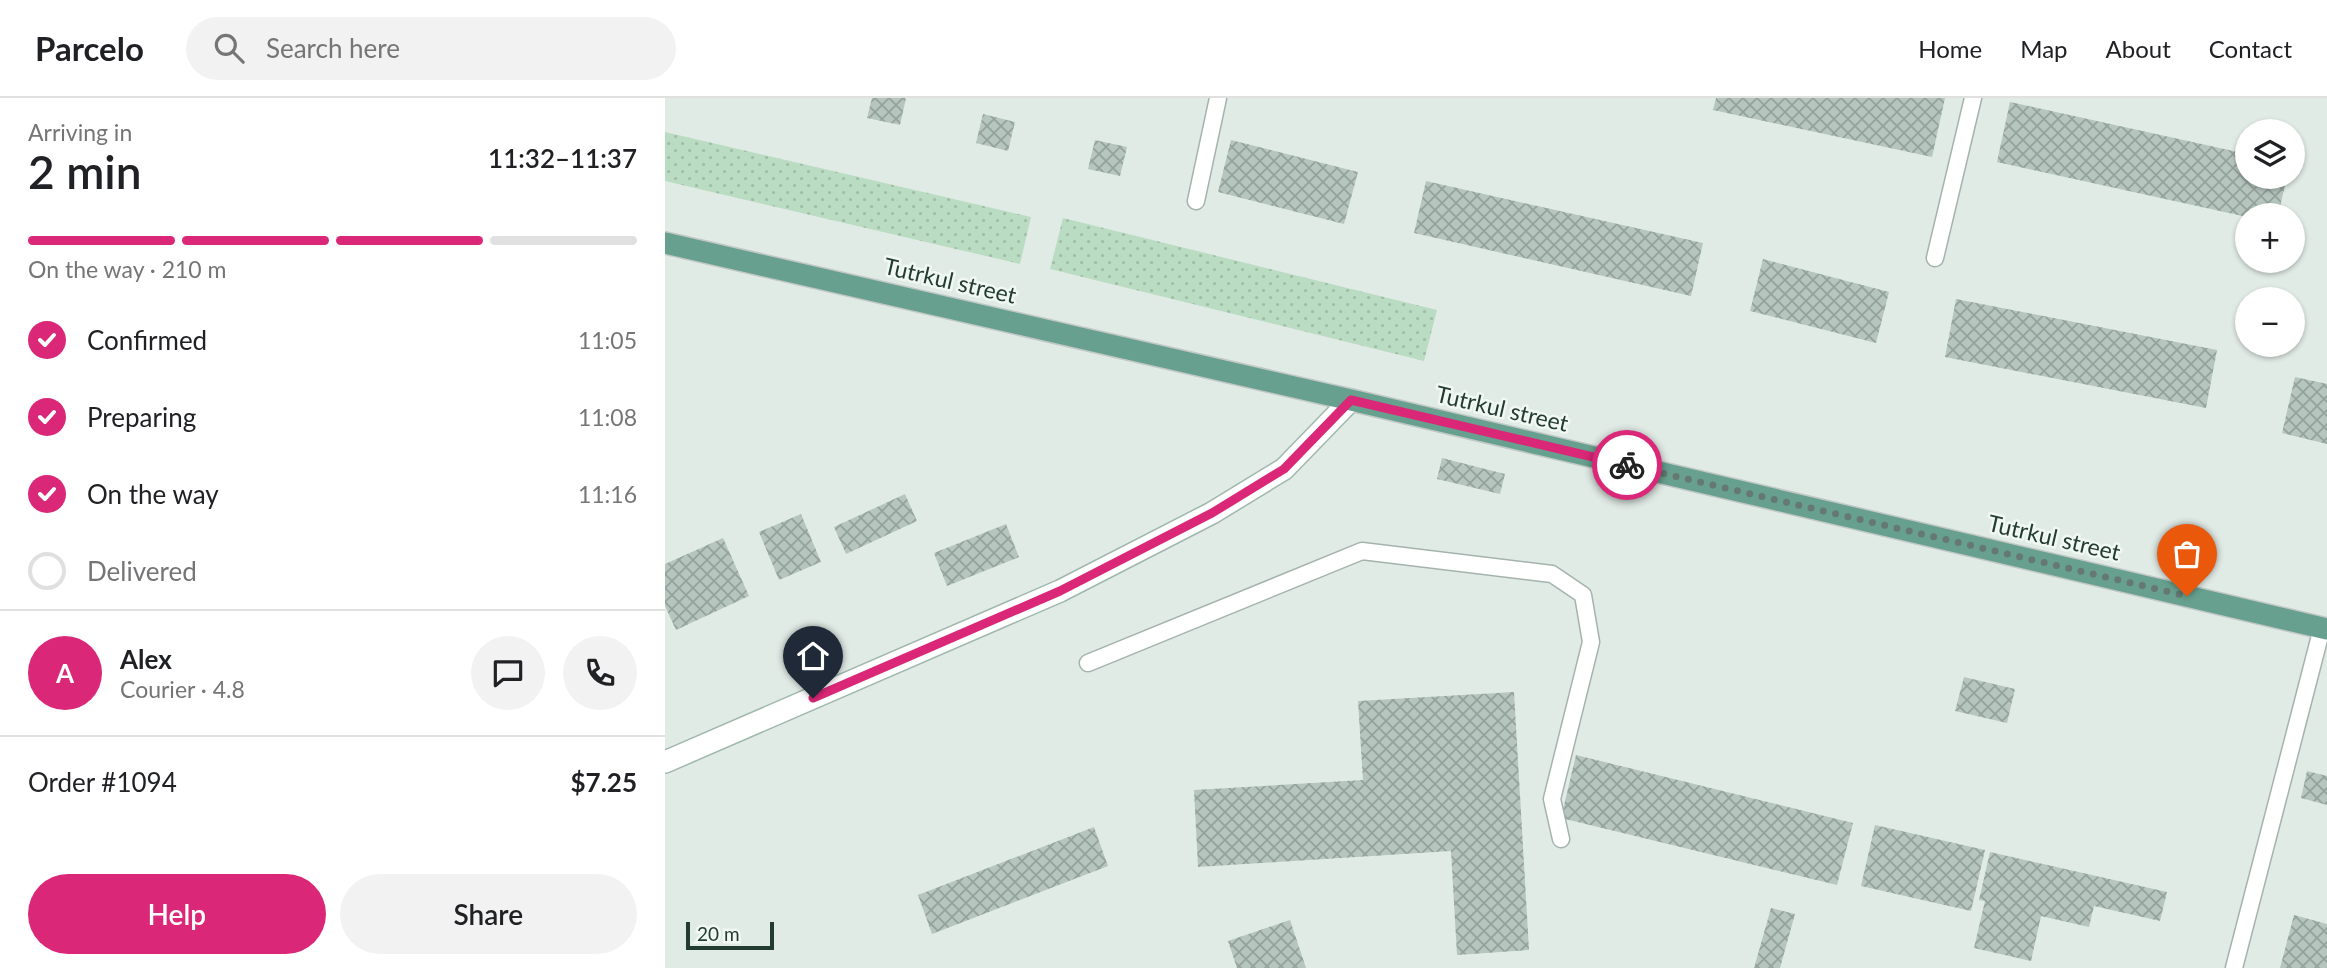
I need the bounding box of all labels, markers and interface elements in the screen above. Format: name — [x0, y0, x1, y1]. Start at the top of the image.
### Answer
search box — [186, 17, 676, 80]
text: Parcelo — [35, 28, 144, 68]
icon: search — [210, 29, 248, 67]
text: Search here — [266, 32, 400, 64]
text: Home — [1918, 34, 1982, 63]
text: Map — [2020, 34, 2068, 63]
text: About — [2106, 34, 2171, 63]
text: Contact — [2209, 34, 2292, 63]
text: Arriving in — [28, 118, 132, 146]
map controls — [2235, 119, 2305, 357]
button: layers — [2235, 119, 2305, 189]
text: 11:32–11:37 — [488, 142, 637, 174]
text: 2 min — [28, 144, 142, 199]
button: + — [2235, 203, 2305, 273]
street label: Tutrkul street — [881, 251, 1020, 309]
text: On the way · 210 m — [28, 255, 227, 283]
button: − — [2235, 287, 2305, 357]
icon: check — [28, 321, 66, 359]
text: Confirmed — [87, 324, 207, 356]
text: 11:05 — [578, 326, 637, 354]
street label: Tutrkul street — [1433, 379, 1572, 437]
icon: check — [28, 398, 66, 436]
text: Preparing — [87, 401, 196, 433]
text: 11:08 — [578, 403, 637, 431]
courier — [1592, 430, 1662, 500]
icon: bike — [1608, 446, 1646, 484]
icon: check — [28, 475, 66, 513]
text: On the way — [87, 478, 219, 510]
text: 11:16 — [578, 480, 637, 508]
street label: Tutrkul street — [1985, 508, 2124, 566]
pin — [2157, 524, 2217, 596]
icon: bag — [2168, 535, 2206, 573]
text: Delivered — [87, 555, 197, 587]
pin — [783, 626, 843, 698]
button: chat — [471, 636, 545, 710]
button: phone — [563, 636, 637, 710]
icon: home — [794, 637, 832, 675]
text: Alex — [120, 643, 172, 675]
text: A — [56, 657, 74, 689]
text: Courier · 4.8 — [120, 675, 245, 703]
text: Order #1094 — [28, 766, 177, 798]
text: $7.25 — [571, 766, 637, 798]
button: Help — [28, 874, 326, 954]
button: Share — [340, 874, 637, 954]
scale bar — [686, 919, 773, 951]
text: 20 m — [697, 922, 740, 945]

